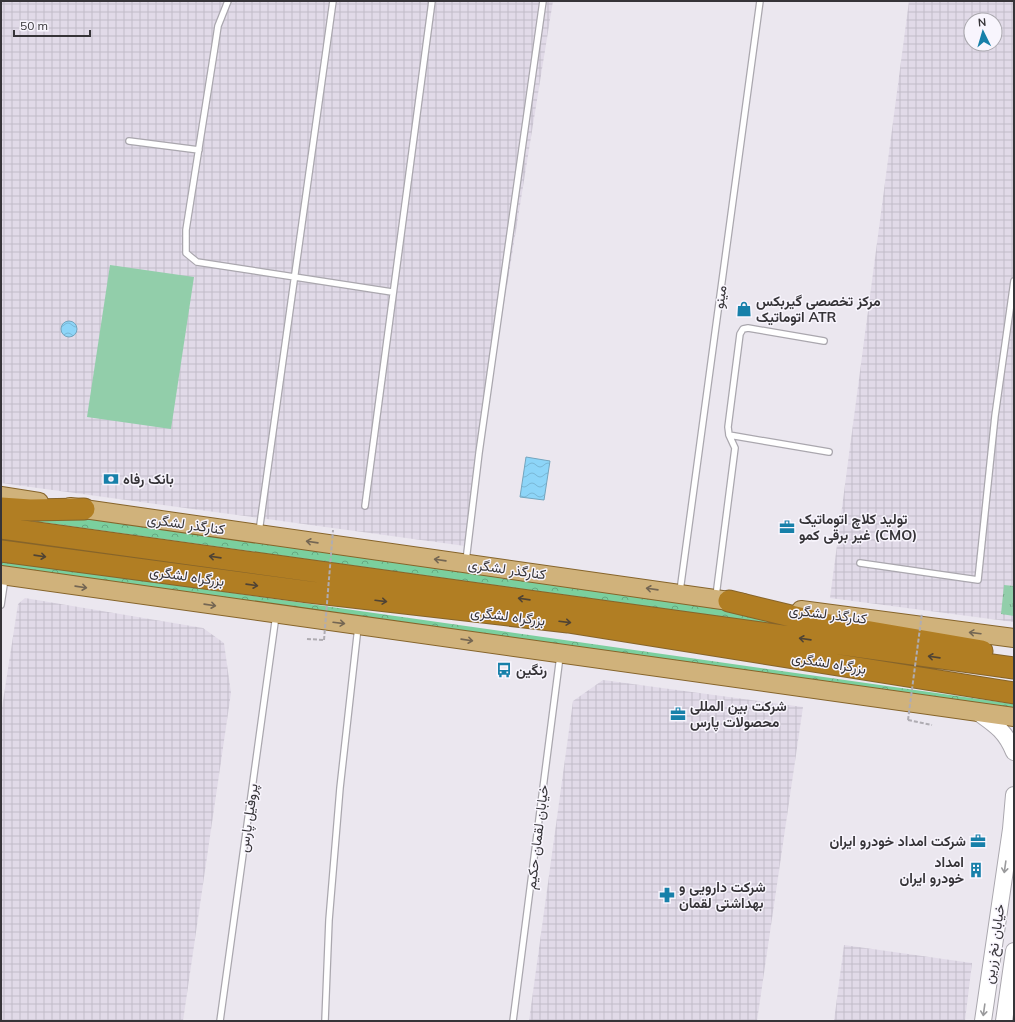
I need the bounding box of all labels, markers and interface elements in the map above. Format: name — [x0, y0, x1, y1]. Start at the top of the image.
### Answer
scale bar — [14, 12, 90, 38]
north arrow — [963, 12, 1003, 52]
text: N — [977, 15, 987, 29]
text: 50 m — [20, 18, 48, 33]
street label: مینو — [709, 284, 731, 310]
place label: مرکز تخصصی گیربکس اتوماتیک ATR — [756, 292, 881, 326]
shop icon: مرکز تخصصی گیربکس اتوماتیک ATR — [735, 300, 753, 318]
bank icon: بانک رفاه — [102, 470, 120, 488]
place label: بانک رفاه — [123, 470, 174, 488]
street label: کنارگذر لشگری — [146, 510, 226, 538]
place label: تولید کلاچ اتوماتیک غیر برقی کمو (CMO) — [799, 510, 917, 544]
office icon: تولید کلاچ اتوماتیک غیر برقی کمو (CMO) — [778, 518, 796, 536]
one-way arrow — [305, 538, 318, 546]
one-way arrow — [33, 552, 46, 560]
one-way arrow — [209, 553, 222, 561]
street label: کنارگذر لشگری — [467, 555, 547, 583]
one-way arrow — [434, 556, 447, 564]
street label: بزرگراه لشگری — [149, 562, 225, 590]
one-way arrow — [245, 581, 258, 589]
one-way arrow — [74, 583, 87, 591]
one-way arrow — [646, 585, 659, 593]
one-way arrow — [518, 596, 531, 603]
one-way arrow — [374, 597, 387, 605]
street label: کنارگذر لشگری — [788, 600, 868, 628]
one-way arrow — [203, 601, 216, 609]
street label: بزرگراه لشگری — [470, 602, 546, 630]
one-way arrow — [559, 618, 572, 626]
one-way arrow — [332, 619, 345, 626]
one-way arrow — [969, 629, 982, 637]
one-way arrow — [799, 635, 812, 643]
one-way arrow — [461, 636, 474, 644]
street label: بزرگراه لشگری — [790, 648, 868, 678]
one-way arrow — [928, 653, 941, 661]
bus stop icon: رنگین — [495, 661, 513, 679]
place label: رنگین — [516, 661, 547, 679]
place label: شرکت بین المللی محصولات پارس — [690, 697, 787, 732]
office icon: شرکت بین المللی محصولات پارس — [669, 705, 687, 723]
street label: پروفیل پارس — [234, 782, 263, 854]
street label: خیابان لقمان حکیم — [522, 784, 552, 890]
place label: شرکت امداد خودرو ایران — [829, 832, 966, 850]
office icon: شرکت امداد خودرو ایران — [969, 832, 987, 850]
place label: امداد خودرو ایران — [899, 853, 964, 887]
one-way arrow — [1001, 860, 1009, 873]
building icon: امداد خودرو ایران — [967, 861, 985, 879]
place label: شرکت دارویی و بهداشتی لقمان — [679, 878, 766, 912]
pharmacy icon: شرکت دارویی و بهداشتی لقمان — [658, 886, 676, 904]
street label: خیابان نخ زرین — [979, 903, 1011, 985]
one-way arrow — [980, 1003, 988, 1016]

